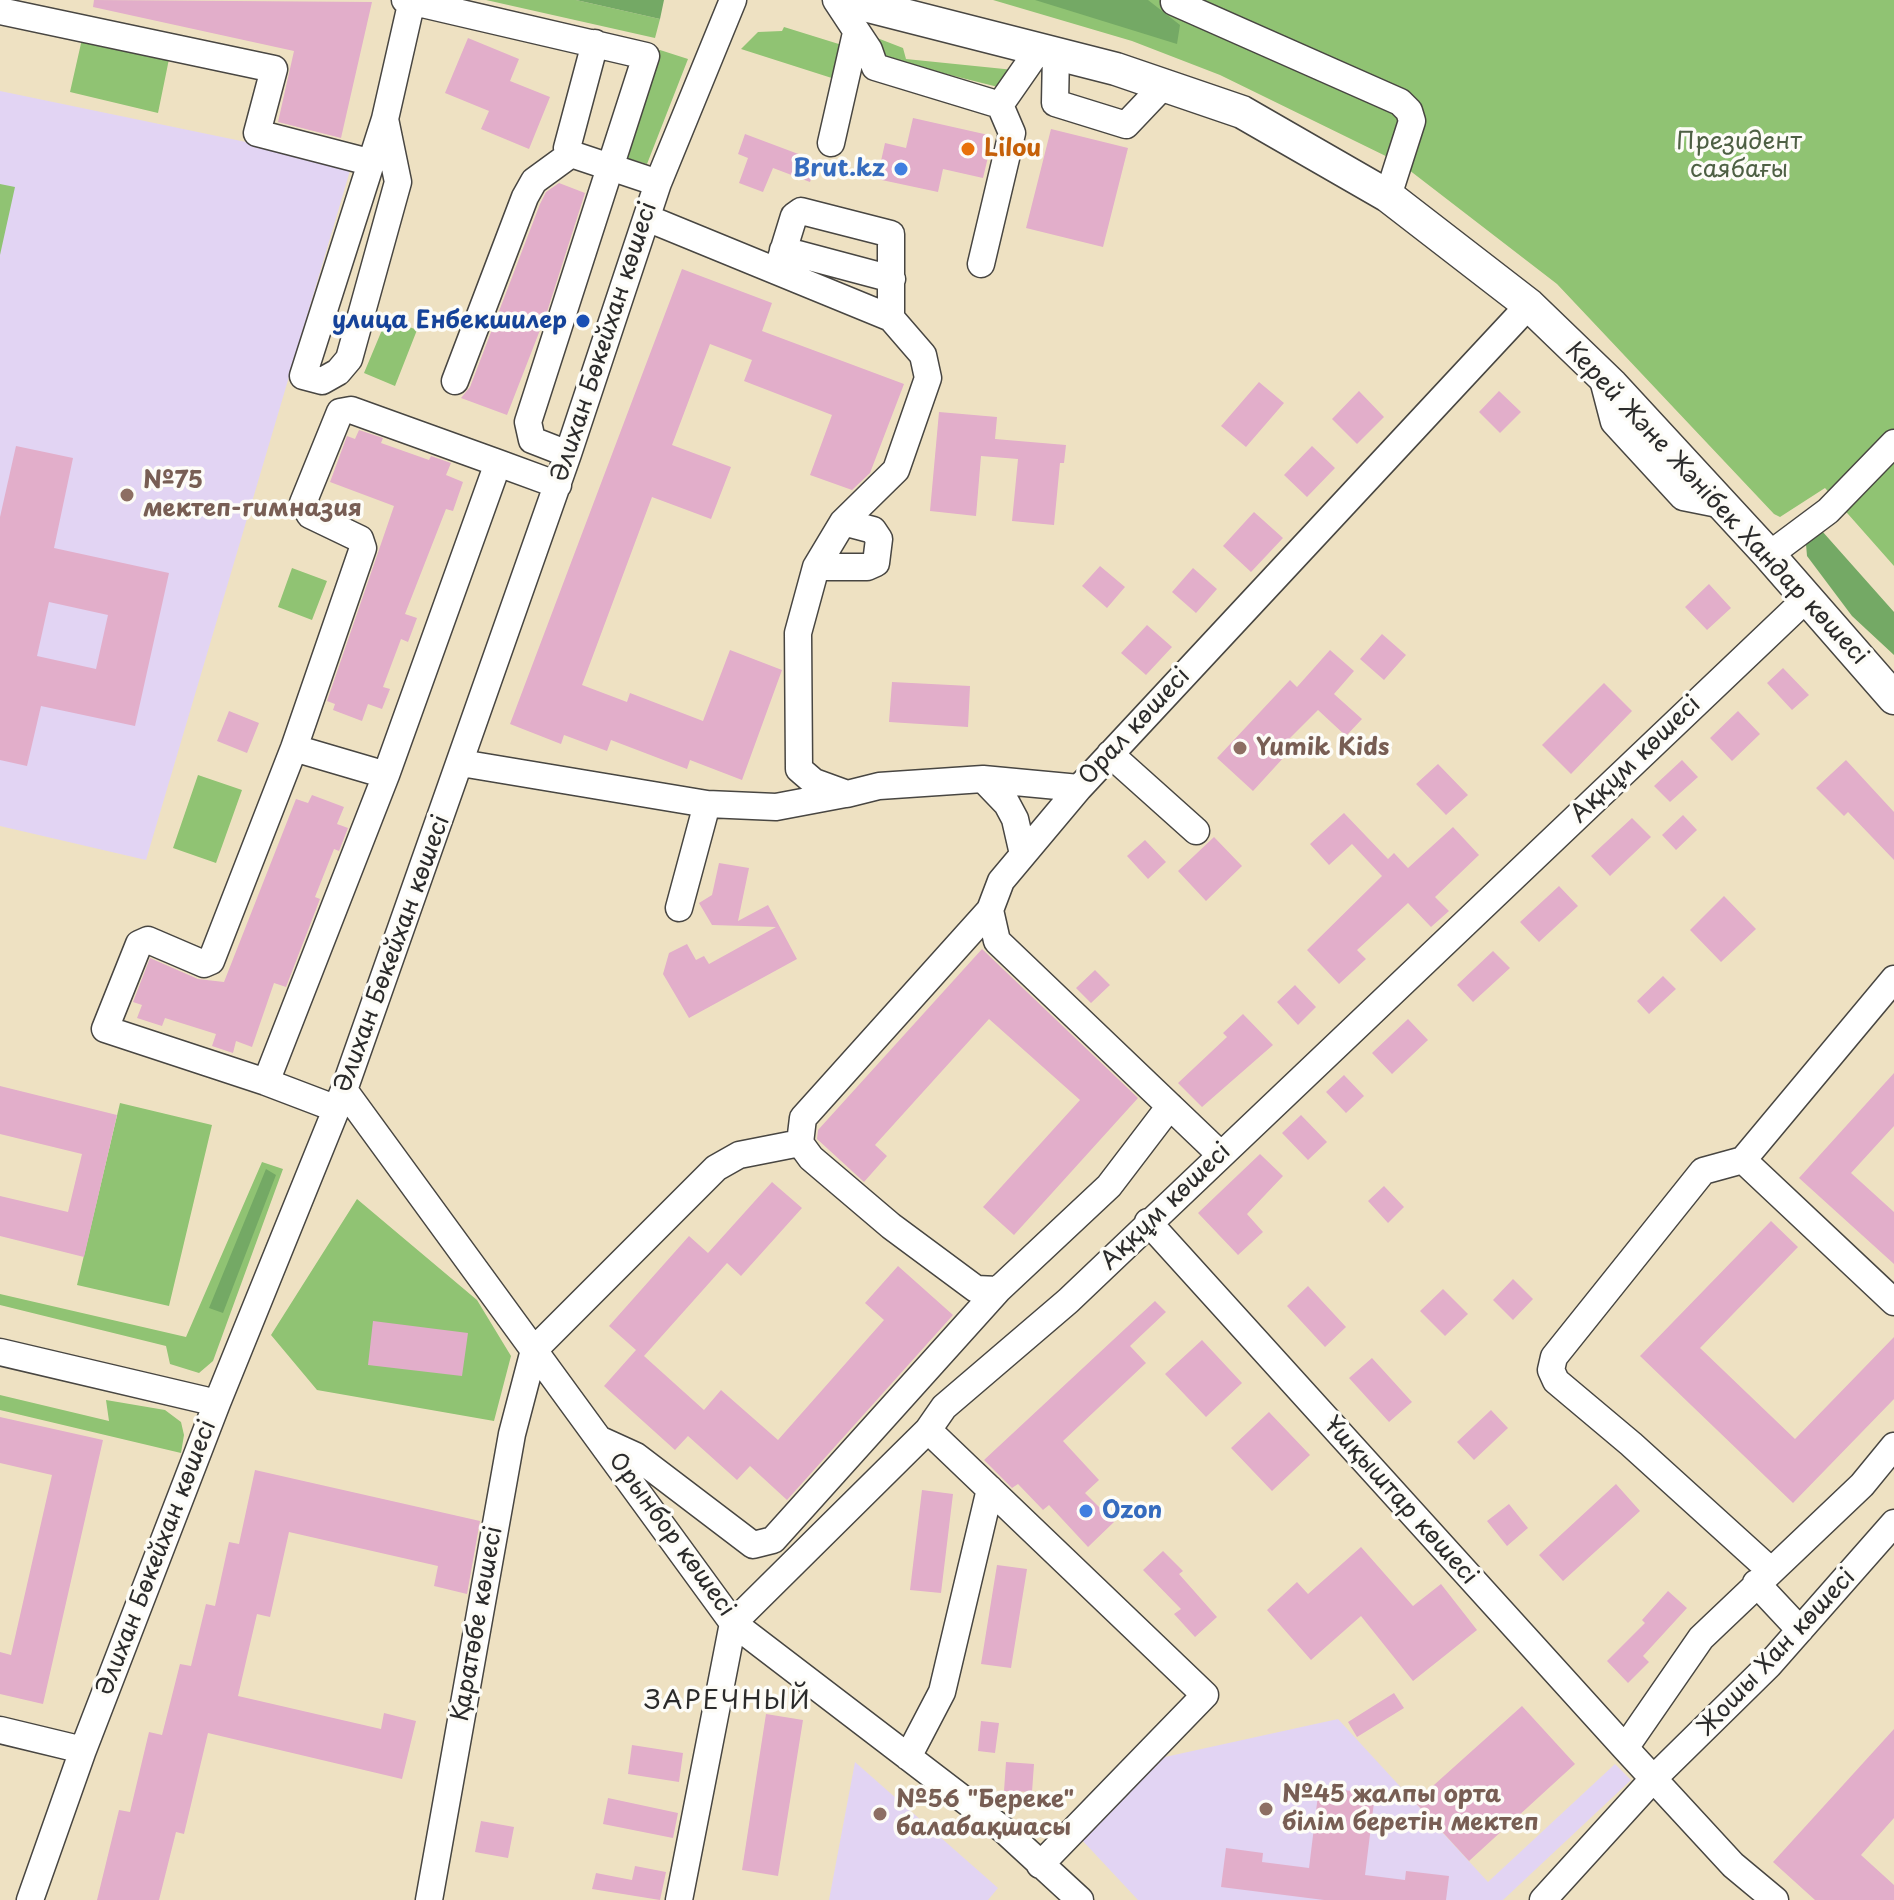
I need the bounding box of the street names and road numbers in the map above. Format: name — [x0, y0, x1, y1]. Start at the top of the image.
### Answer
street label: Әлихан Бөкейхан көшесі — [546, 198, 664, 486]
street label: Керей Және Жәнібек Хандар көшесі — [1559, 337, 1873, 671]
street label: Орал көшесі — [1073, 662, 1197, 792]
street label: Аққұм көшесі — [1565, 691, 1707, 829]
street label: Әлихан Бөкейхан көшесі — [329, 812, 457, 1096]
street label: Аққұм көшесі — [1095, 1138, 1237, 1276]
street label: Ұшқыштар көшесі — [1317, 1411, 1483, 1591]
street label: Әлихан Бөкейхан көшесі — [91, 1416, 223, 1700]
street label: Орынбор көшесі — [602, 1447, 740, 1623]
street label: Қаратөбе көшесі — [447, 1524, 509, 1724]
street label: Жошы Хан көшесі — [1692, 1563, 1862, 1743]

